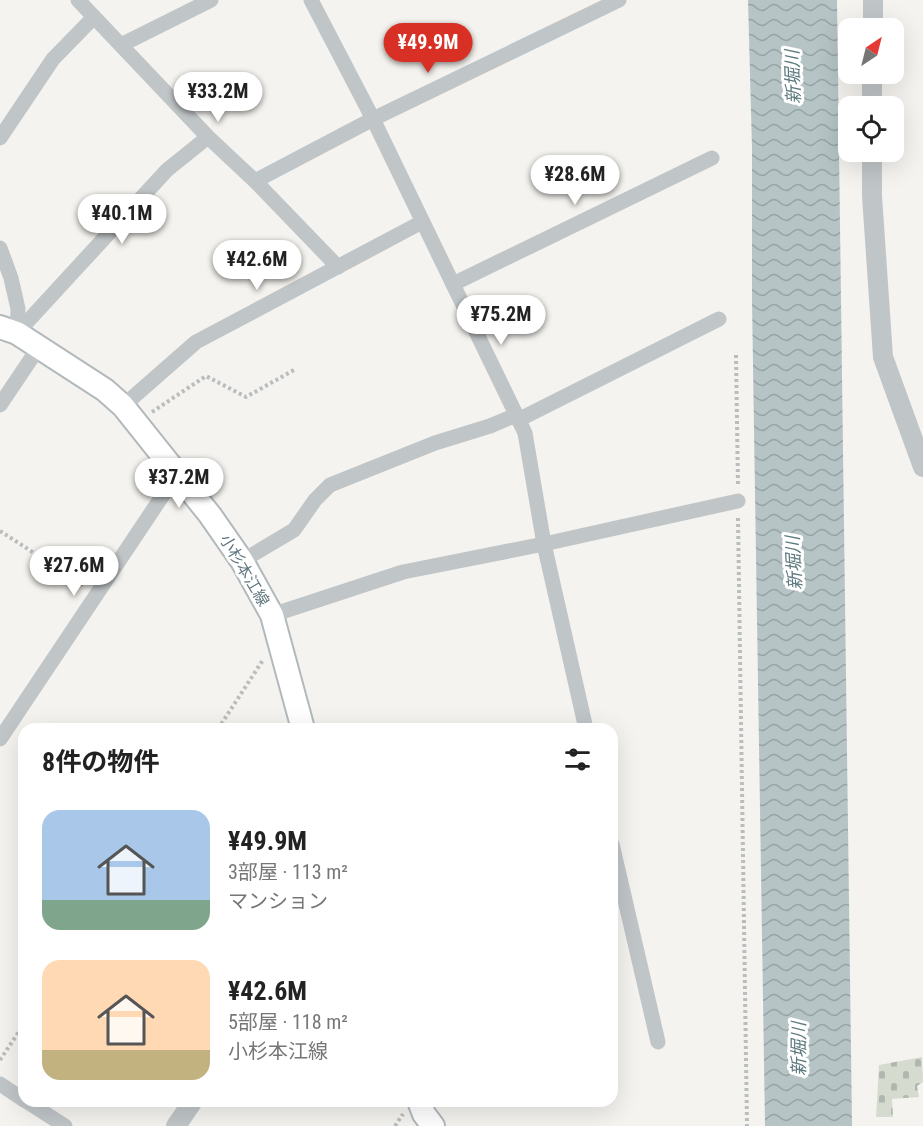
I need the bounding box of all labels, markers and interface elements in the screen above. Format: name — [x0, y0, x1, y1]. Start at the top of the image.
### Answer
north arrow — [838, 18, 904, 84]
map controls — [838, 18, 904, 162]
pin: ¥49.9M — [379, 23, 477, 74]
text: ¥49.9M — [398, 30, 458, 54]
water label: 新堀川 — [781, 48, 804, 104]
pin: ¥33.2M — [169, 72, 267, 123]
text: ¥33.2M — [188, 79, 248, 103]
button: locate — [838, 96, 904, 162]
pin: ¥28.6M — [526, 155, 624, 206]
text: ¥28.6M — [545, 162, 605, 186]
pin: ¥40.1M — [73, 194, 171, 245]
text: ¥40.1M — [92, 201, 152, 225]
pin: ¥42.6M — [208, 240, 306, 291]
text: ¥42.6M — [227, 247, 287, 271]
pin: ¥75.2M — [452, 295, 550, 346]
text: ¥75.2M — [471, 302, 531, 326]
pin: ¥37.2M — [130, 458, 228, 509]
text: ¥37.2M — [149, 465, 209, 489]
street label: 小杉本江線 — [216, 531, 273, 609]
water label: 新堀川 — [781, 534, 805, 591]
pin: ¥27.6M — [25, 546, 123, 597]
text: ¥27.6M — [44, 553, 104, 577]
icon: filters — [561, 743, 594, 776]
text: 8件の物件 — [42, 747, 159, 777]
text: ¥49.9M — [228, 826, 307, 856]
icon: home — [90, 834, 162, 906]
text: 3部屋 · 113 m² — [228, 860, 348, 884]
text: マンション — [228, 889, 328, 913]
text: ¥42.6M — [228, 976, 307, 1006]
icon: home — [90, 984, 162, 1056]
text: 5部屋 · 118 m² — [228, 1010, 348, 1034]
water label: 新堀川 — [788, 1020, 809, 1076]
text: 小杉本江線 — [228, 1039, 328, 1063]

